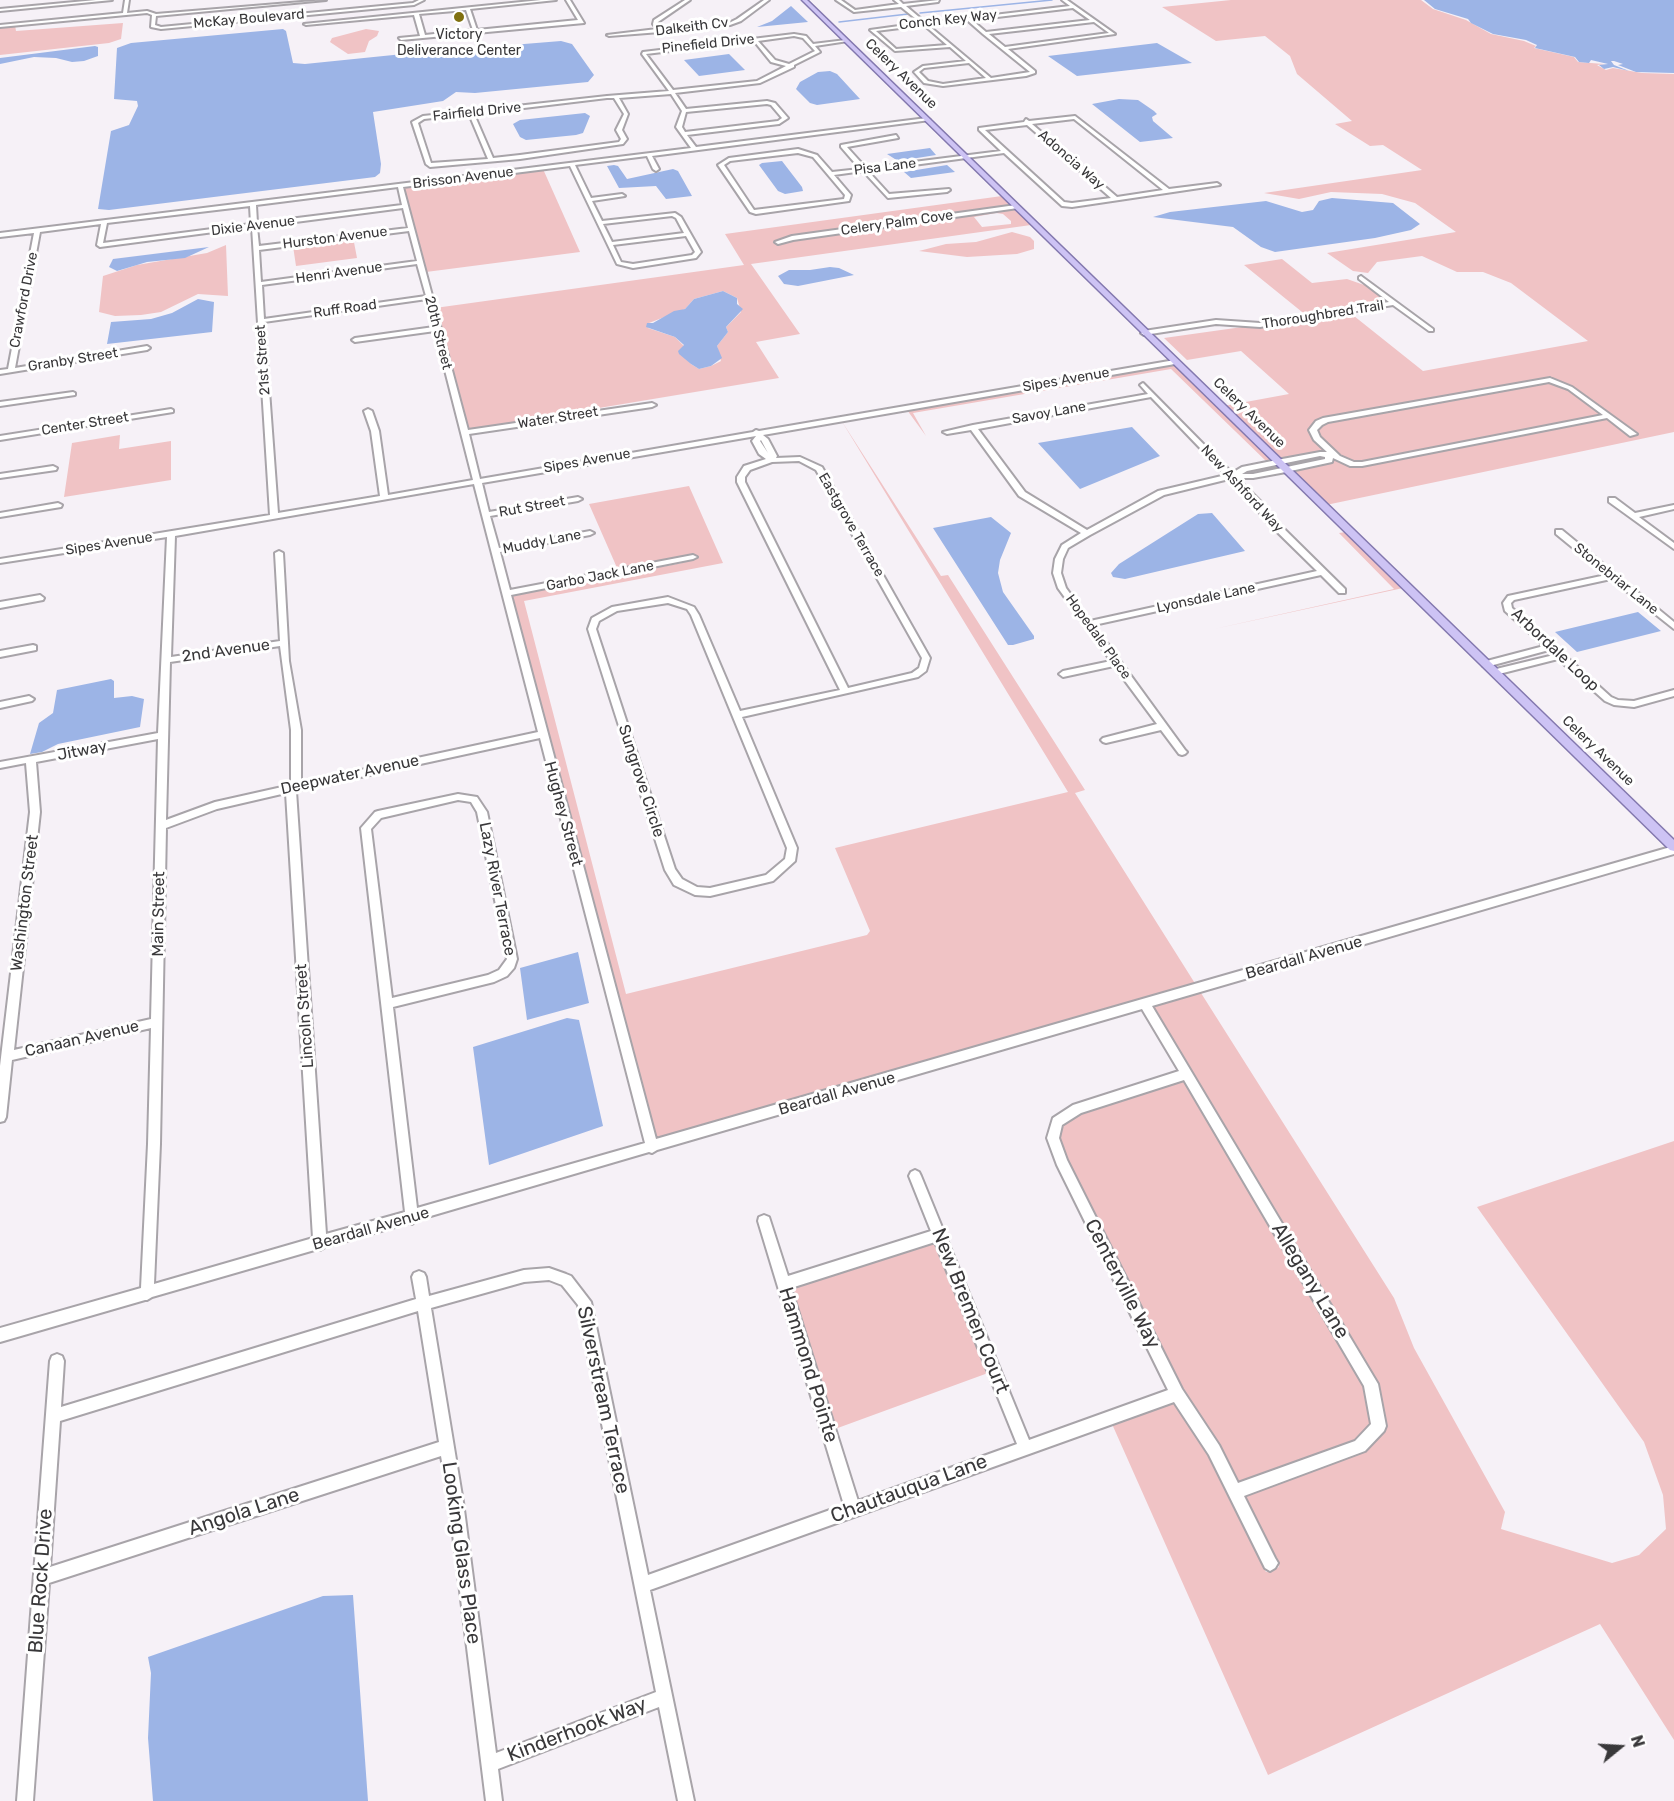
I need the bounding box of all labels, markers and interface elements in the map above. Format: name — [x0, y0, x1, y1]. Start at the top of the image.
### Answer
street label: McKay Boulevard — [193, 6, 305, 32]
street label: Conch Key Way — [898, 7, 998, 33]
marker: Victory Deliverance Center — [452, 10, 466, 24]
street label: Dalkeith Cv — [655, 14, 729, 40]
place label: Victory Deliverance Center — [397, 27, 521, 60]
street label: Pinefield Drive — [661, 31, 755, 57]
street label: Celery Avenue — [861, 35, 941, 113]
street label: Fairfield Drive — [432, 99, 522, 125]
street label: Adoncia Way — [1034, 127, 1108, 193]
street label: Pisa Lane — [853, 155, 917, 179]
street label: Brisson Avenue — [412, 163, 514, 193]
street label: Celery Palm Cove — [840, 207, 954, 239]
street label: Dixie Avenue — [210, 213, 296, 239]
street label: Hurston Avenue — [282, 223, 388, 253]
street label: Crawford Drive — [6, 251, 42, 349]
street label: Henri Avenue — [295, 259, 383, 287]
street label: 20th Street — [421, 295, 455, 371]
street label: Ruff Road — [312, 296, 378, 322]
street label: Thoroughbred Trail — [1261, 297, 1385, 333]
street label: 21st Street — [252, 324, 274, 396]
street label: Granby Street — [27, 345, 119, 375]
street label: Sipes Avenue — [1021, 364, 1111, 396]
street label: Celery Avenue — [1209, 374, 1289, 452]
street label: Savoy Lane — [1011, 398, 1087, 428]
street label: Water Street — [517, 403, 599, 433]
street label: Center Street — [40, 409, 130, 439]
street label: New Ashford Way — [1197, 442, 1287, 536]
street label: Sipes Avenue — [542, 445, 632, 477]
street label: Eastgrove Terrace — [814, 470, 888, 580]
street label: Rut Street — [498, 493, 566, 521]
street label: Muddy Lane — [501, 526, 583, 558]
street label: Sipes Avenue — [64, 529, 154, 559]
street label: Stonebriar Lane — [1570, 540, 1662, 618]
street label: Garbo Jack Lane — [545, 557, 655, 595]
street label: Lyonsdale Lane — [1155, 579, 1257, 617]
street label: Hopedale Place — [1062, 591, 1134, 683]
street label: Arbordale Loop — [1507, 604, 1603, 696]
street label: 2nd Avenue — [181, 635, 271, 667]
street label: Celery Avenue — [1558, 712, 1638, 790]
street label: Sungrove Circle — [614, 722, 668, 840]
street label: Jitway — [55, 737, 109, 765]
street label: Deepwater Avenue — [279, 751, 421, 799]
street label: Hughey Street — [540, 759, 586, 869]
street label: Lazy River Terrace — [475, 820, 519, 958]
street label: Washington Street — [7, 834, 43, 972]
street label: Main Street — [149, 871, 169, 957]
street label: Beardall Avenue — [1243, 932, 1365, 984]
street label: Lincoln Street — [292, 963, 318, 1069]
street label: Canaan Avenue — [23, 1017, 141, 1061]
street label: Beardall Avenue — [776, 1068, 898, 1120]
street label: Beardall Avenue — [310, 1203, 432, 1255]
street label: Centerville Way — [1079, 1215, 1165, 1353]
street label: Allegany Lane — [1266, 1219, 1354, 1343]
street label: New Bremen Court — [926, 1225, 1014, 1397]
street label: Hammond Pointe — [773, 1284, 843, 1446]
street label: Silverstream Terrace — [571, 1304, 635, 1496]
street label: Chautauqua Lane — [827, 1450, 991, 1528]
street label: Looking Glass Place — [436, 1460, 486, 1646]
street label: Angola Lane — [185, 1483, 303, 1541]
street label: Blue Rock Drive — [24, 1508, 58, 1654]
street label: Kinderhook Way — [504, 1692, 650, 1768]
north arrow — [1590, 1717, 1650, 1777]
text: N — [1627, 1733, 1648, 1750]

